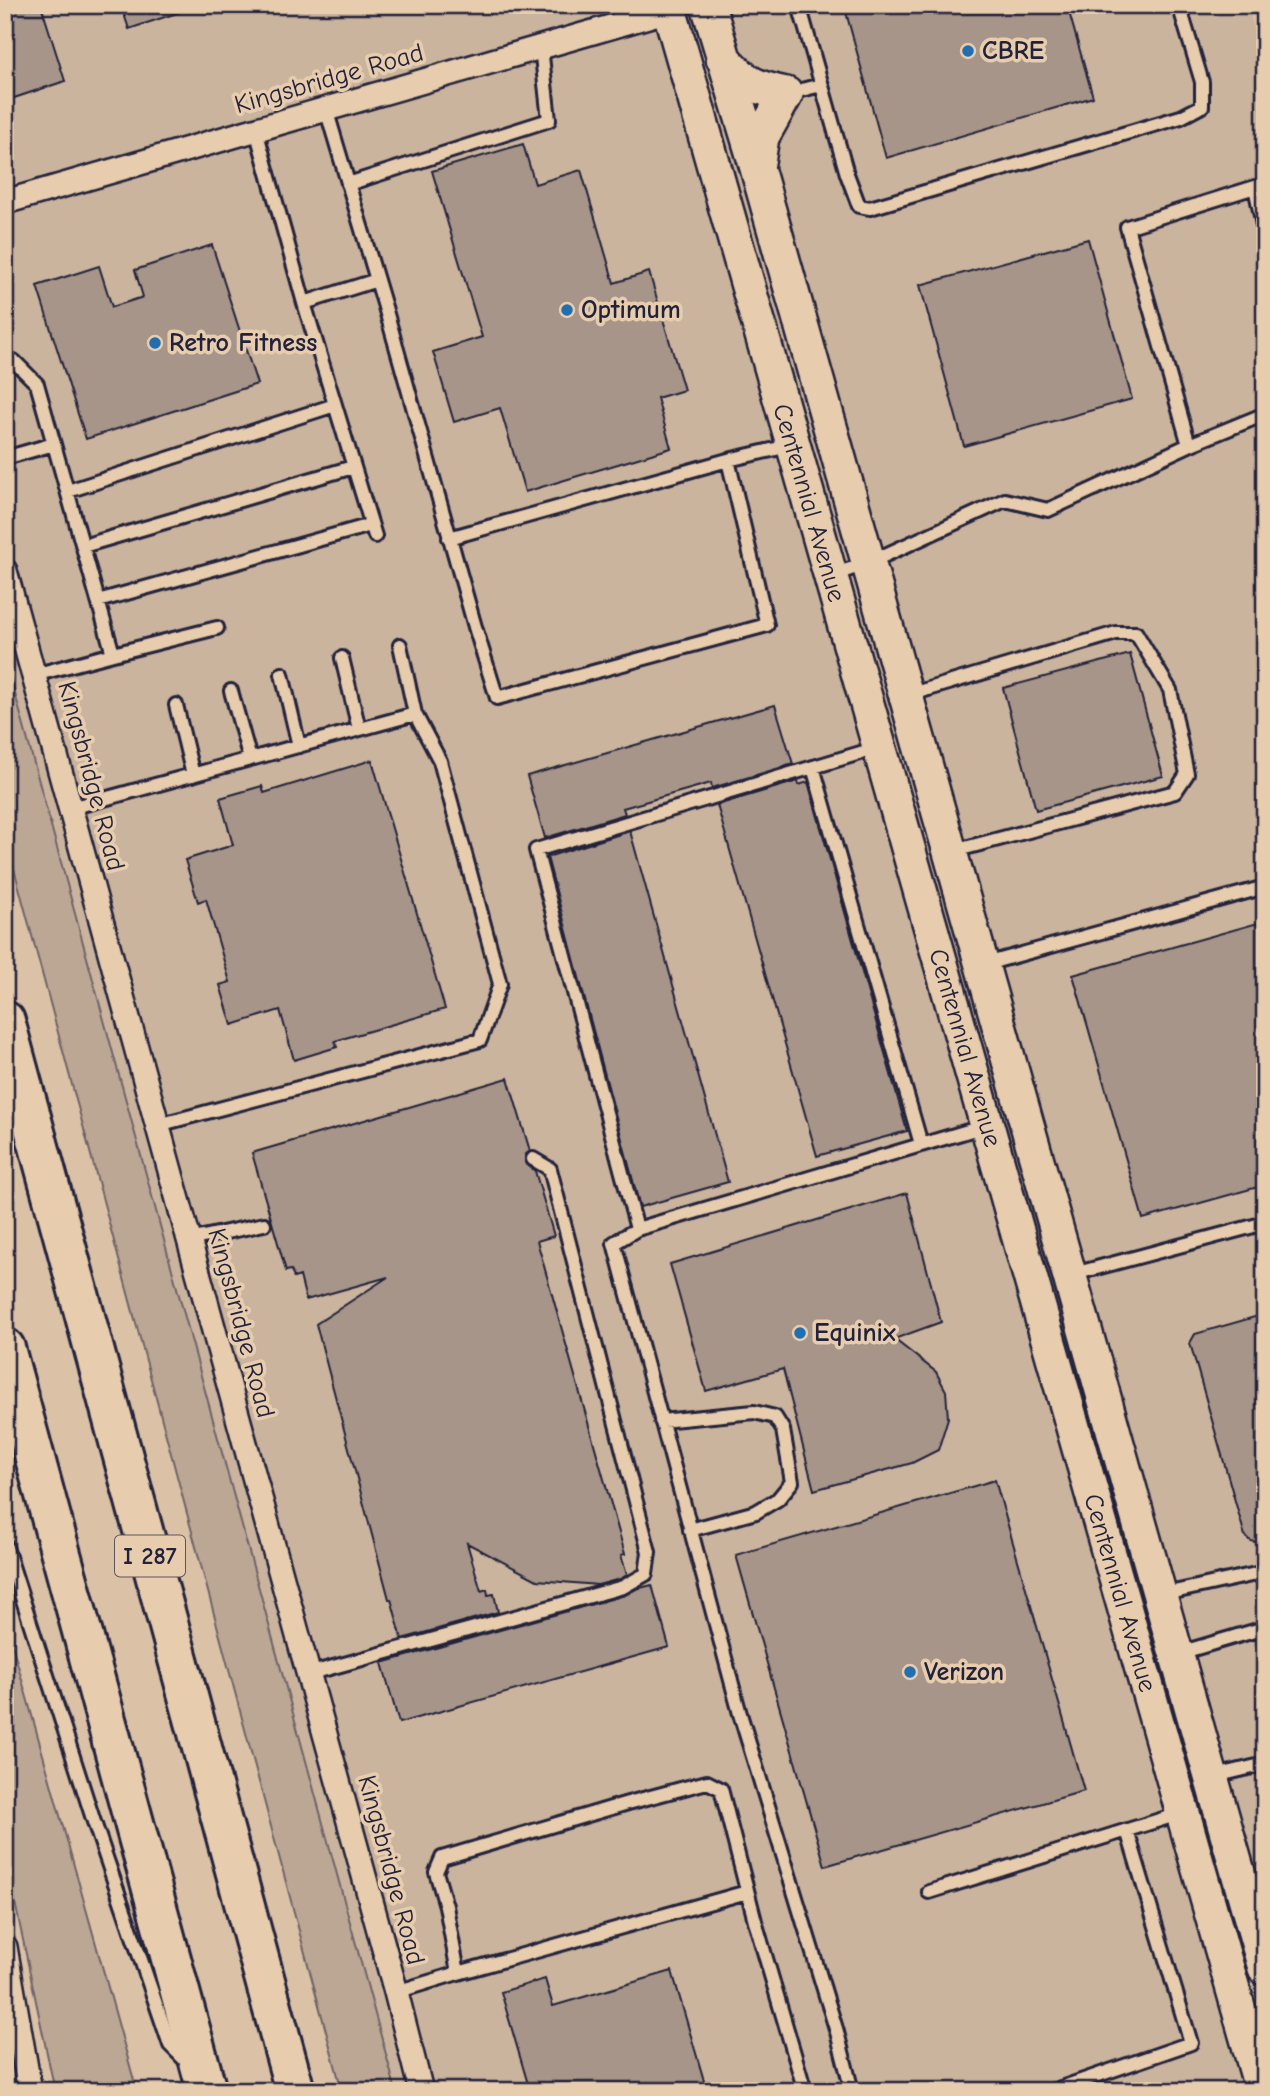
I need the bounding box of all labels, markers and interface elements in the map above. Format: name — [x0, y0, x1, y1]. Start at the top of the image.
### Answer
place label: CBRE — [982, 36, 1044, 66]
street label: Kingsbridge Road — [231, 38, 427, 120]
marker: CBRE — [960, 43, 976, 59]
place label: Optimum — [581, 295, 681, 325]
marker: Optimum — [559, 302, 575, 318]
place label: Retro Fitness — [169, 328, 317, 358]
marker: Retro Fitness — [147, 335, 163, 351]
street label: Centennial Avenue — [766, 400, 852, 606]
street label: Kingsbridge Road — [51, 678, 131, 874]
street label: Centennial Avenue — [922, 945, 1008, 1151]
street label: Kingsbridge Road — [201, 1225, 281, 1421]
place label: Equinix — [814, 1318, 896, 1348]
marker: Equinix — [792, 1325, 808, 1341]
street label: Centennial Avenue — [1077, 1490, 1163, 1696]
road number: I 287 — [115, 1536, 185, 1576]
place label: Verizon — [924, 1657, 1004, 1687]
marker: Verizon — [902, 1664, 918, 1680]
street label: Kingsbridge Road — [351, 1772, 431, 1968]

